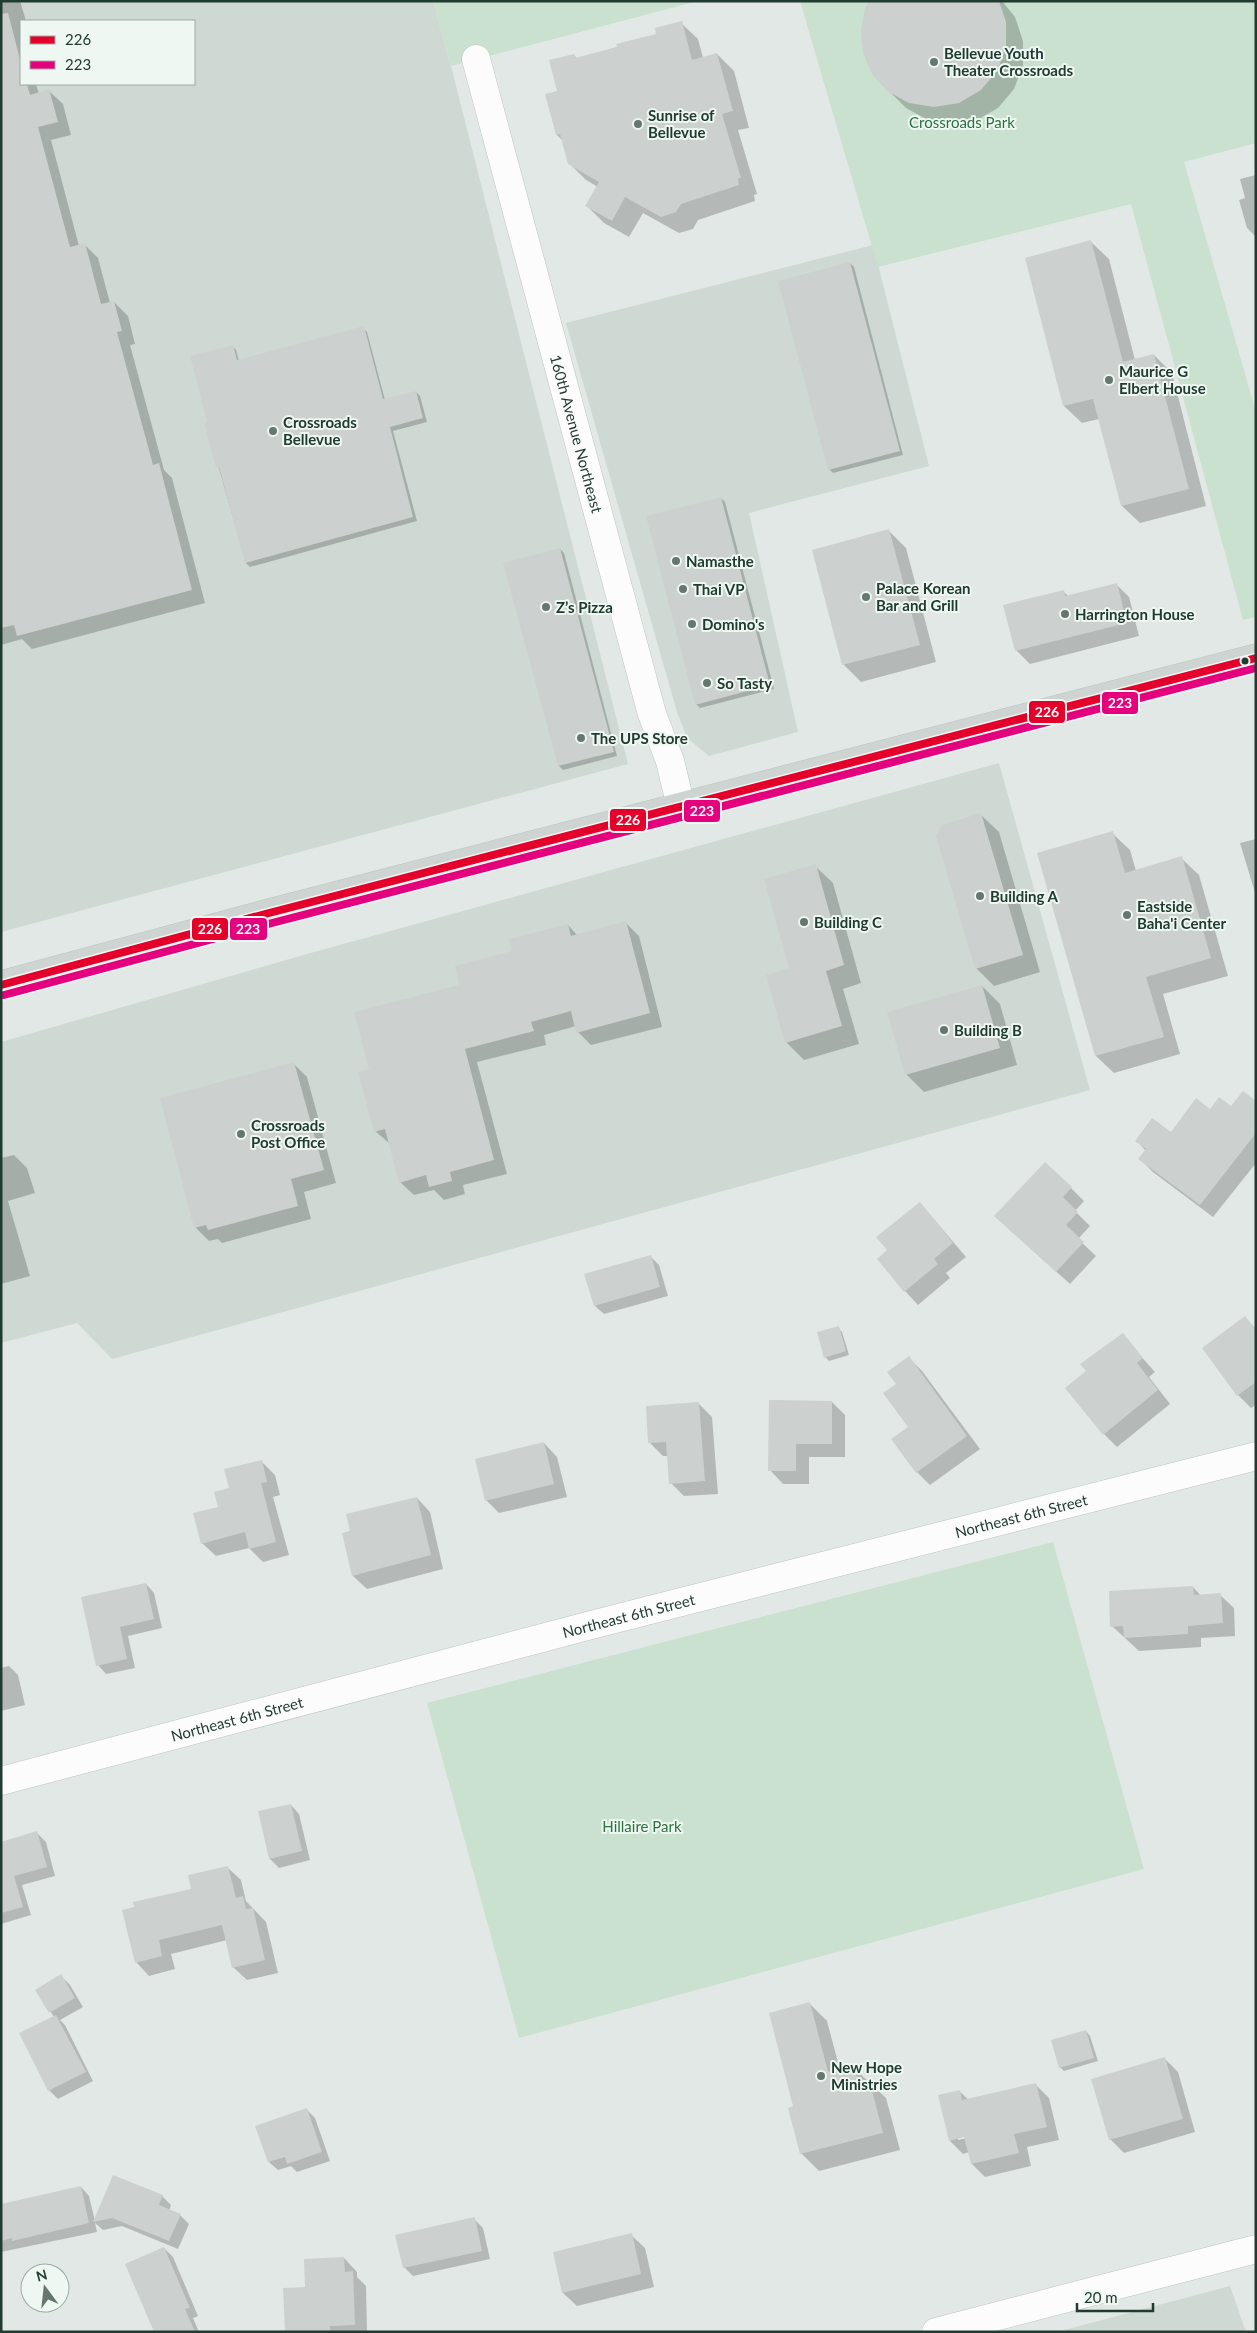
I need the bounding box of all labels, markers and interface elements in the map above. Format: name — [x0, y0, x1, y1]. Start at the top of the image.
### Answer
legend — [20, 20, 195, 85]
text: 226 — [65, 30, 91, 48]
place label: Bellevue Youth Theater Crossroads — [944, 44, 1073, 79]
text: 223 — [65, 55, 91, 73]
marker: Bellevue Youth Theater Crossroads — [928, 56, 940, 68]
place label: Sunrise of Bellevue — [648, 106, 715, 141]
park label: Crossroads Park — [909, 113, 1015, 131]
marker: Sunrise of Bellevue — [632, 118, 644, 130]
street label: 160th Avenue Northeast — [547, 353, 607, 515]
place label: Maurice G Elbert House — [1119, 362, 1206, 397]
marker: Maurice G Elbert House — [1103, 374, 1115, 386]
place label: Crossroads Bellevue — [283, 413, 357, 448]
marker: Crossroads Bellevue — [267, 425, 279, 437]
place label: Namasthe — [686, 552, 754, 570]
marker: Namasthe — [670, 555, 682, 567]
place label: Palace Korean Bar and Grill — [876, 579, 971, 614]
place label: Thai VP — [693, 580, 745, 598]
marker: Thai VP — [677, 583, 689, 595]
marker: Palace Korean Bar and Grill — [860, 591, 872, 603]
place label: Z’s Pizza — [556, 598, 613, 616]
marker: Z’s Pizza — [540, 601, 552, 613]
place label: Harrington House — [1075, 605, 1195, 623]
marker: Harrington House — [1059, 608, 1071, 620]
place label: Domino's — [702, 615, 765, 633]
marker: Domino's — [686, 618, 698, 630]
unlabelled marker — [1240, 656, 1250, 666]
place label: So Tasty — [717, 674, 772, 692]
marker: So Tasty — [701, 677, 713, 689]
line badge: 223 — [1101, 691, 1139, 715]
text: 223 — [1108, 694, 1132, 711]
line badge: 226 — [1028, 700, 1066, 724]
text: 226 — [1035, 703, 1059, 720]
place label: The UPS Store — [591, 729, 688, 747]
marker: The UPS Store — [575, 732, 587, 744]
line badge: 223 — [683, 799, 721, 823]
text: 223 — [690, 802, 714, 819]
line badge: 226 — [609, 808, 647, 832]
text: 226 — [616, 811, 640, 828]
place label: Building A — [990, 887, 1059, 905]
marker: Building A — [974, 890, 986, 902]
place label: Eastside Baha'i Center — [1137, 897, 1226, 932]
marker: Eastside Baha'i Center — [1121, 909, 1133, 921]
place label: Building C — [814, 913, 882, 931]
marker: Building C — [798, 916, 810, 928]
line badge: 226 — [191, 917, 229, 941]
line badge: 223 — [229, 917, 268, 941]
text: 226 — [198, 920, 222, 937]
text: 223 — [236, 920, 260, 937]
place label: Building B — [954, 1021, 1022, 1039]
marker: Building B — [938, 1024, 950, 1036]
place label: Crossroads Post Office — [251, 1116, 325, 1151]
marker: Crossroads Post Office — [235, 1128, 247, 1140]
street label: Northeast 6th Street — [953, 1490, 1090, 1541]
street label: Northeast 6th Street — [560, 1590, 697, 1641]
street label: Northeast 6th Street — [169, 1692, 306, 1745]
park label: Hillaire Park — [602, 1817, 682, 1835]
place label: New Hope Ministries — [831, 2058, 902, 2093]
marker: New Hope Ministries — [815, 2070, 827, 2082]
north arrow — [20, 2263, 70, 2313]
text: N — [34, 2265, 49, 2285]
scale bar — [1077, 2280, 1153, 2312]
text: 20 m — [1084, 2288, 1118, 2306]

